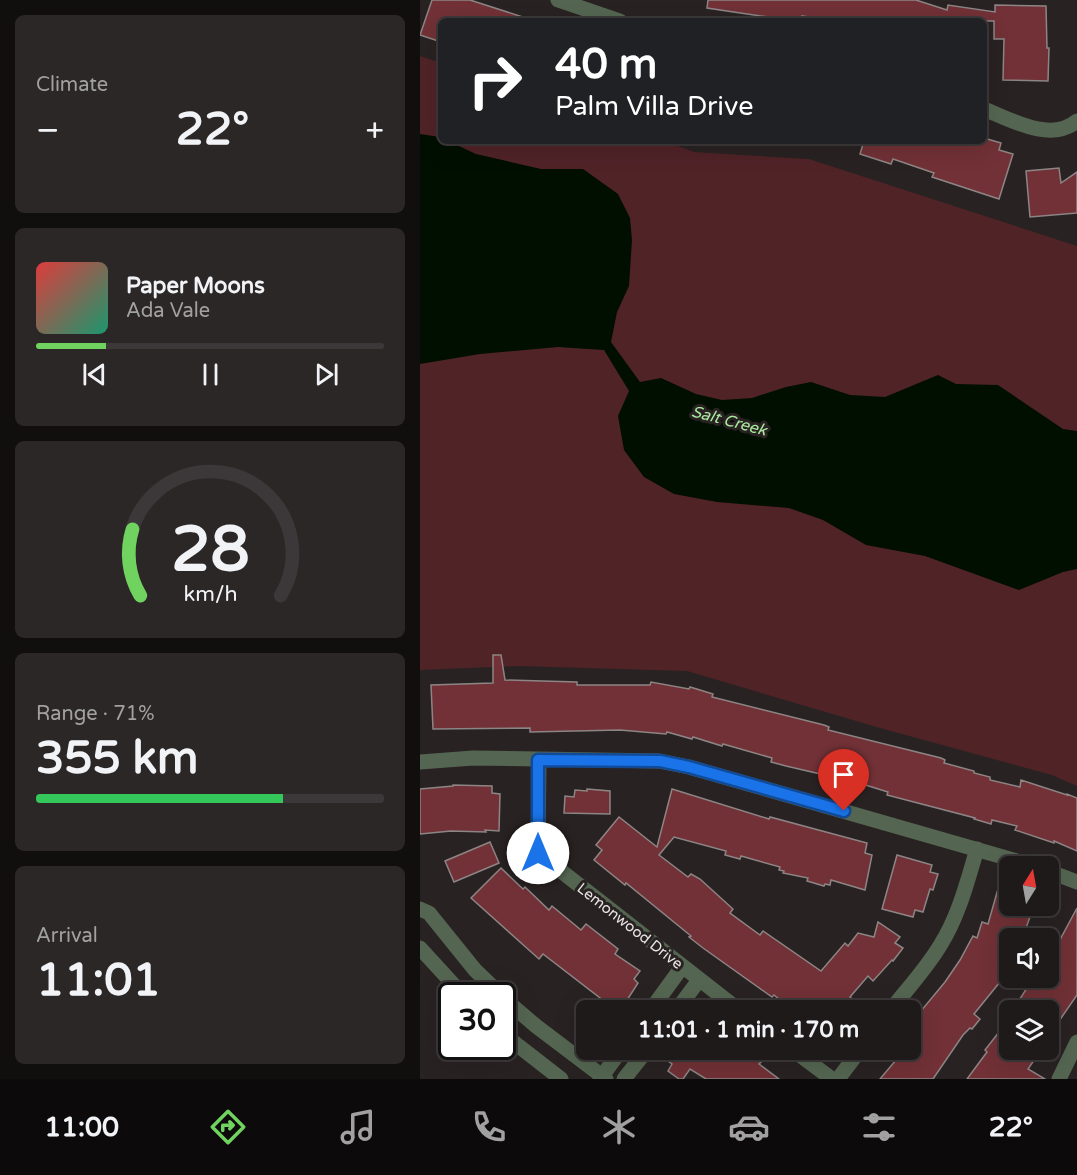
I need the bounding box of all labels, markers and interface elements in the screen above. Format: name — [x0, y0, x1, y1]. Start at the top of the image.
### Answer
text: 40 m — [555, 39, 657, 90]
icon: right — [456, 42, 534, 120]
text: Climate — [36, 73, 108, 97]
text: Palm Villa Drive — [555, 90, 753, 123]
text: 22° — [176, 103, 249, 157]
text: − — [36, 111, 60, 150]
text: + — [365, 111, 384, 150]
text: Paper Moons — [126, 273, 265, 299]
text: Ada Vale — [126, 299, 210, 323]
icon: previous — [78, 358, 111, 391]
icon: pause — [194, 358, 227, 391]
icon: next — [310, 358, 343, 391]
water label: Salt Creek — [689, 401, 770, 441]
text: 28 — [171, 514, 249, 589]
text: km/h — [183, 582, 237, 608]
text: Range · 71% — [36, 702, 155, 726]
text: 355 km — [36, 732, 198, 786]
pin — [818, 749, 869, 811]
icon: arrive — [827, 758, 860, 791]
position arrow — [506, 821, 570, 885]
north arrow — [999, 856, 1059, 916]
map controls — [999, 856, 1059, 1060]
street label: Lemonwood Drive — [573, 879, 687, 973]
text: Arrival — [36, 924, 98, 948]
button: sound — [999, 928, 1059, 988]
text: 11:01 — [36, 954, 161, 1008]
speed limit sign: 30 — [438, 982, 516, 1060]
button: layers — [999, 1000, 1059, 1060]
text: 11:01 · 1 min · 170 m — [638, 1017, 859, 1043]
icon: directions — [207, 1106, 249, 1148]
icon: music — [337, 1106, 379, 1148]
icon: phone — [468, 1106, 510, 1148]
icon: climate — [598, 1106, 640, 1148]
icon: car — [728, 1106, 770, 1148]
icon: filters — [858, 1106, 900, 1148]
text: 11:00 — [44, 1111, 119, 1144]
text: 22° — [989, 1111, 1033, 1144]

